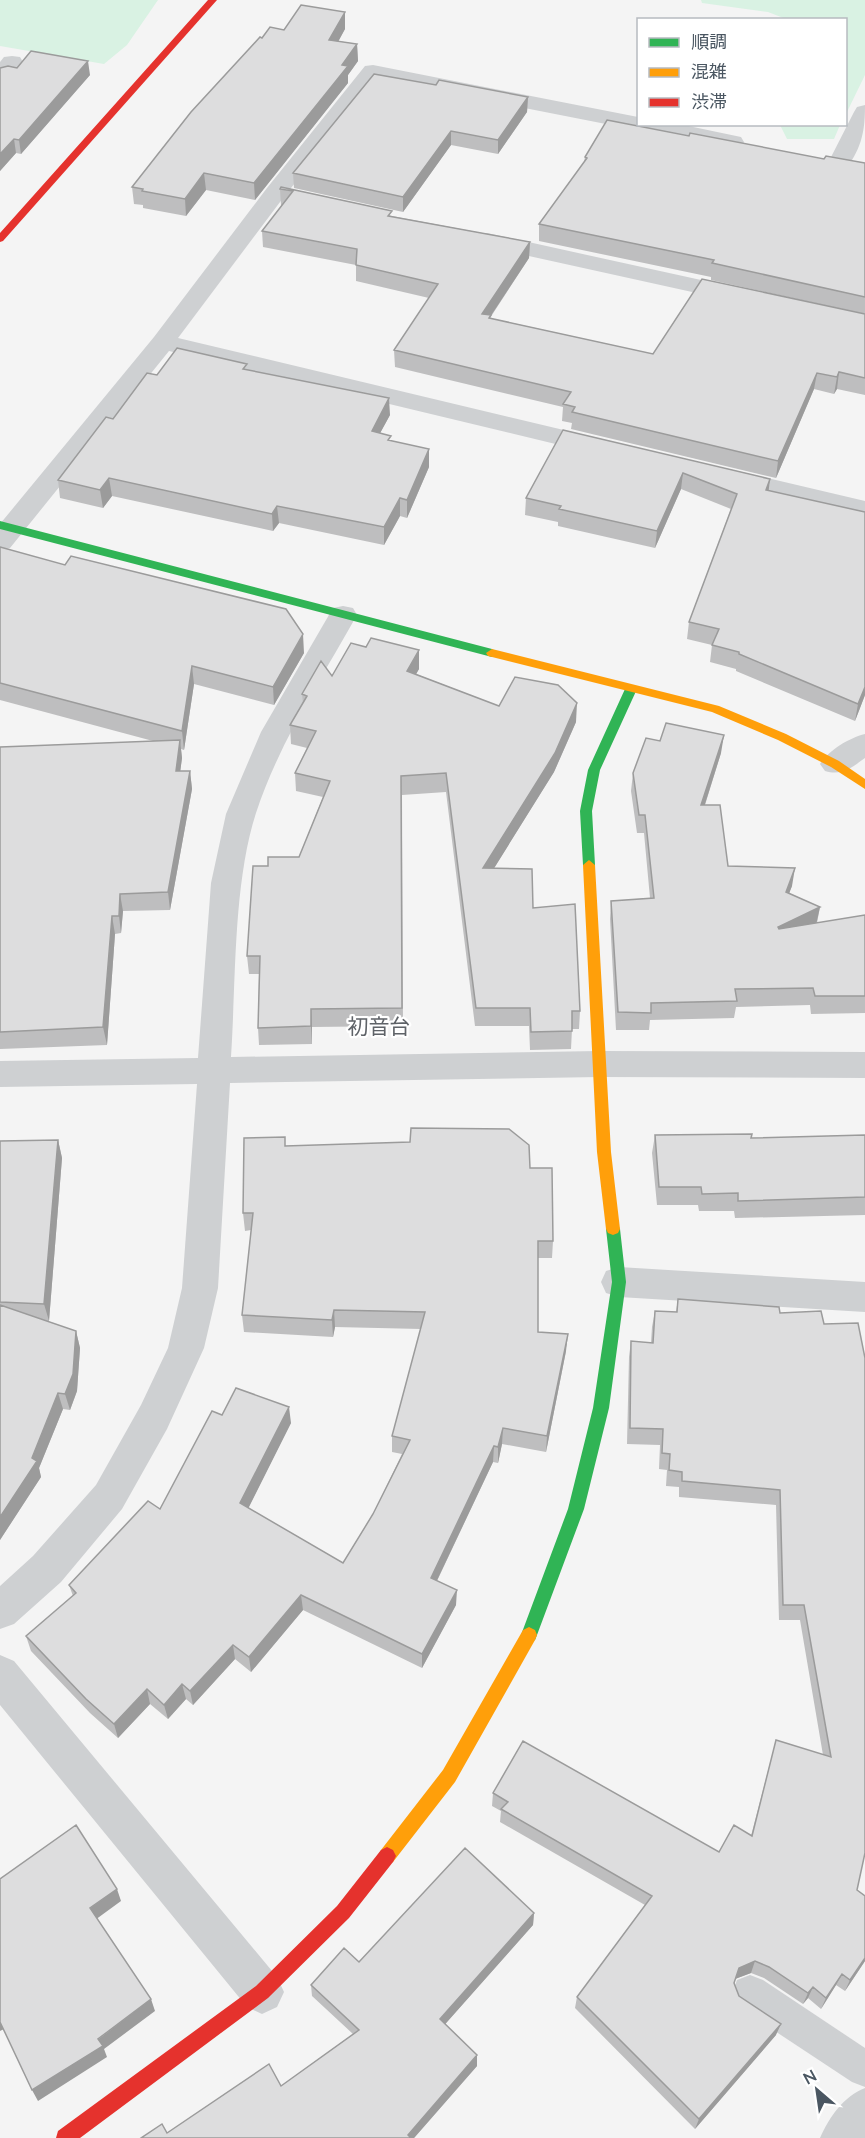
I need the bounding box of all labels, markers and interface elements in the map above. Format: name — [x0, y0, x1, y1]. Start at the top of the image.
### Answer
legend — [637, 18, 847, 126]
text: 順調 — [691, 30, 727, 52]
text: 混雑 — [691, 60, 727, 82]
text: 渋滞 — [691, 90, 727, 112]
district label: 初音台 — [348, 1013, 411, 1038]
north arrow — [787, 2060, 847, 2120]
text: N — [799, 2065, 819, 2088]

